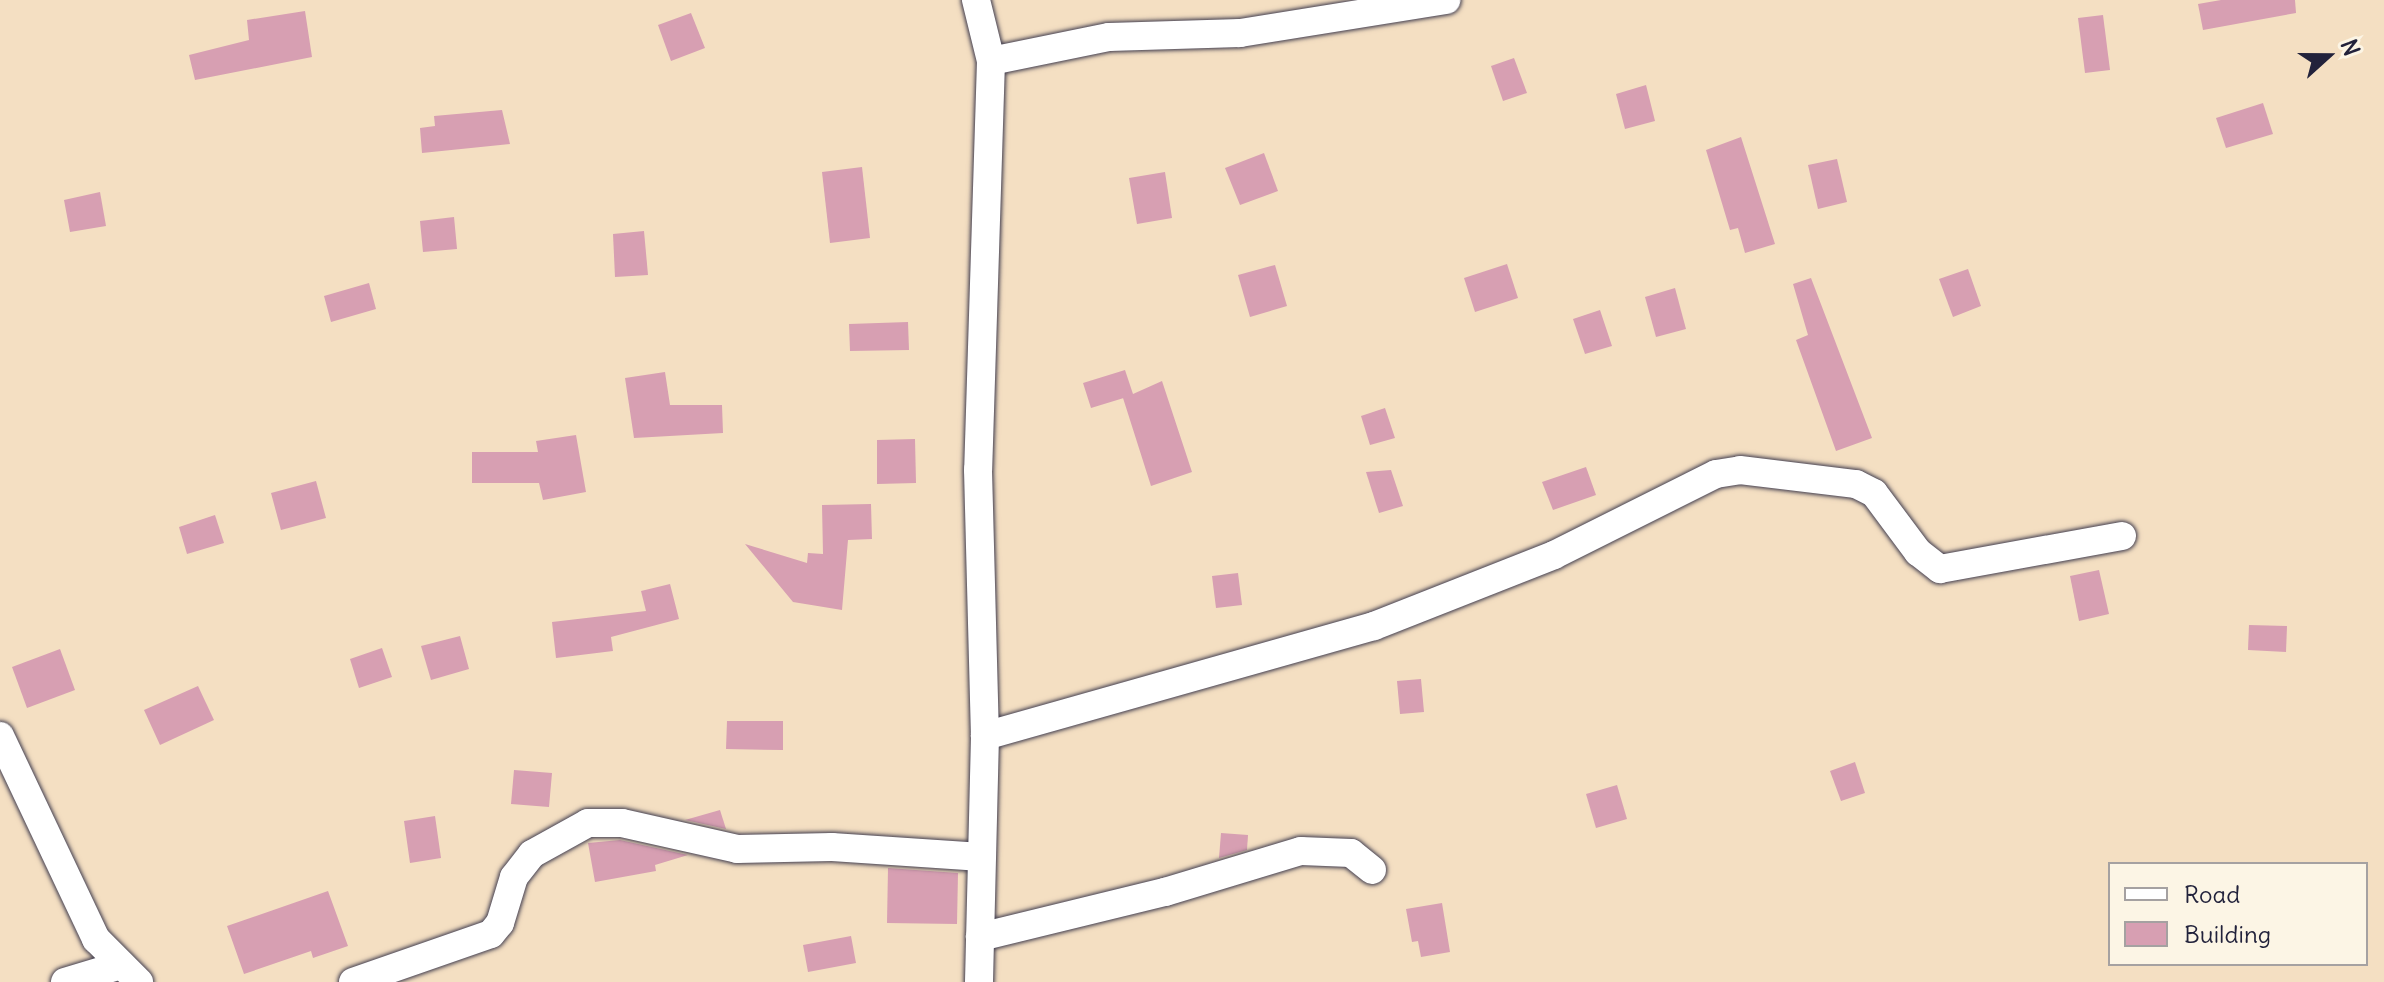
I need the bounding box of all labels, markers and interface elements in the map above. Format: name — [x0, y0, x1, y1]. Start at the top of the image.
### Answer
north arrow — [2288, 16, 2368, 96]
text: N — [2335, 35, 2366, 60]
legend — [2108, 862, 2368, 966]
text: Road — [2184, 879, 2240, 909]
text: Building — [2184, 919, 2271, 949]

